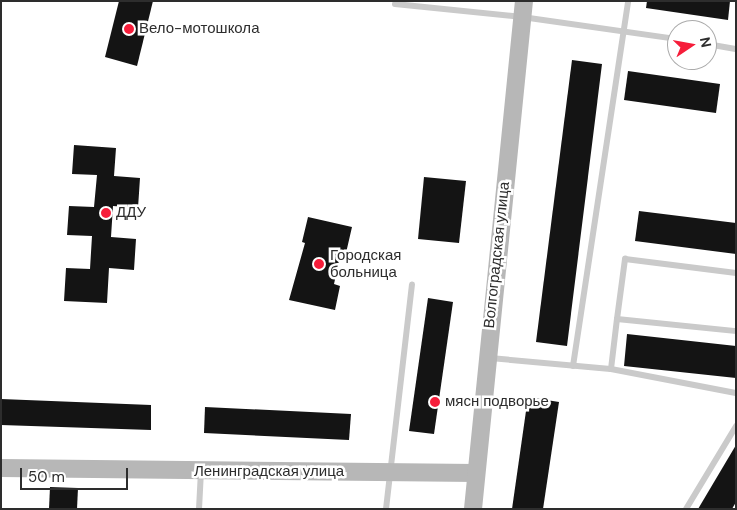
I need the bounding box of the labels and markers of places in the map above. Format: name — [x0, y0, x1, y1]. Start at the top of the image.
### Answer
place label: Вело-мотошкола — [139, 20, 259, 38]
marker: Вело-мотошкола — [123, 23, 135, 35]
place label: ДДУ — [116, 204, 146, 222]
marker: ДДУ — [100, 207, 112, 219]
place label: Городская больница — [330, 246, 401, 281]
marker: Городская больница — [312, 257, 326, 271]
place label: мясн подворье — [445, 393, 549, 411]
marker: мясн подворье — [429, 396, 441, 408]

